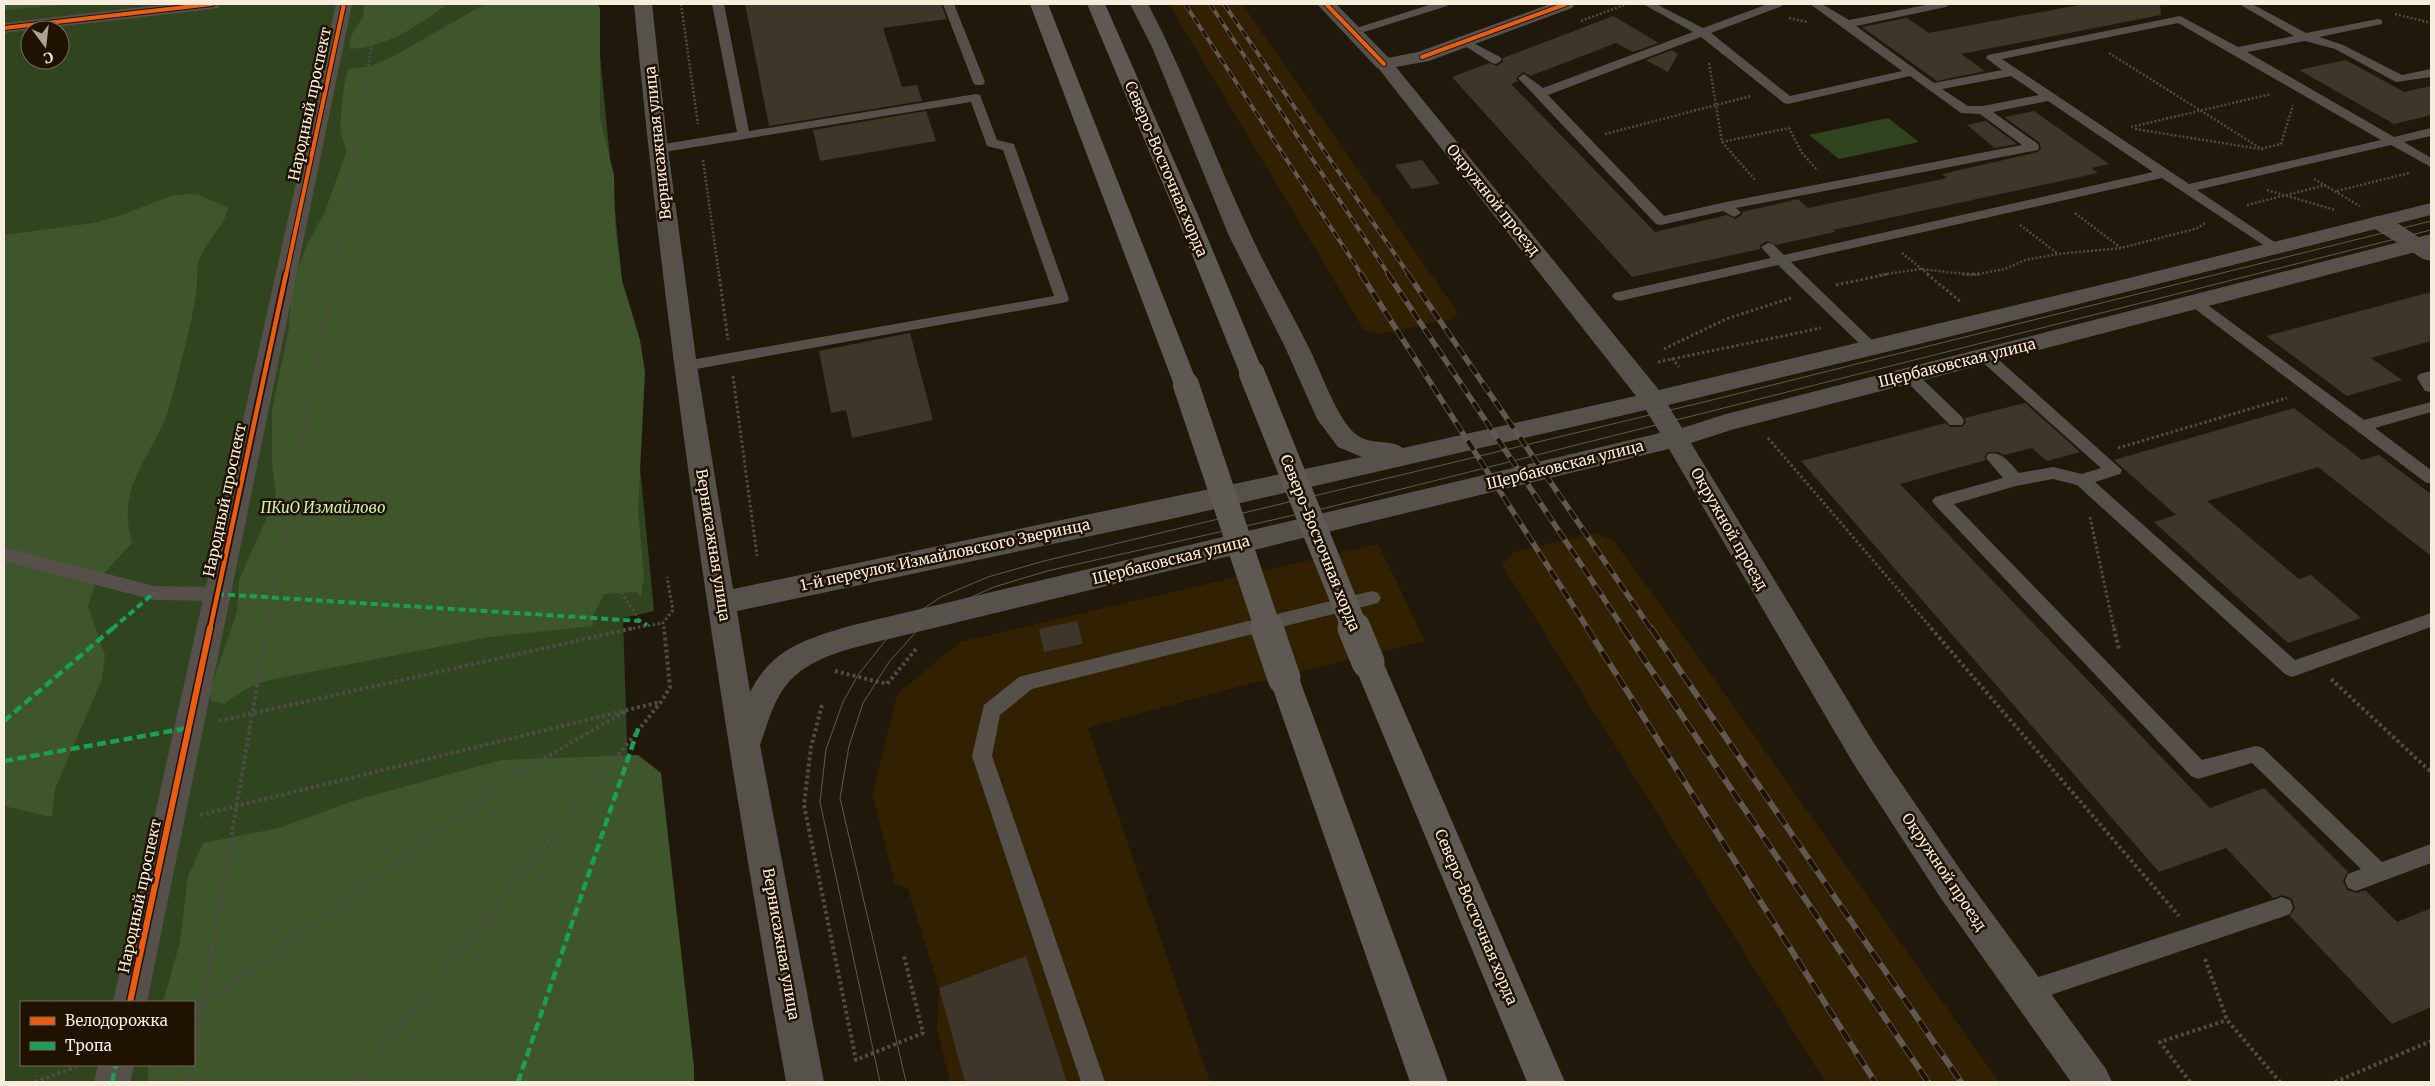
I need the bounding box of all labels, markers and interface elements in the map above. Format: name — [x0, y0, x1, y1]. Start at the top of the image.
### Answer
north arrow — [20, 20, 70, 70]
street label: Народный проспект — [284, 25, 335, 183]
text: С — [42, 48, 55, 67]
street label: Вернисажная улица — [640, 65, 675, 221]
street label: Северо-Восточная хорда — [1121, 78, 1212, 259]
street label: Окружной проезд — [1443, 140, 1544, 259]
street label: Щербаковская улица — [1876, 334, 2038, 391]
street label: Народный проспект — [199, 421, 250, 579]
street label: Щербаковская улица — [1484, 436, 1646, 493]
street label: Северо-Восточная хорда — [1276, 452, 1365, 634]
street label: Окружной проезд — [1687, 464, 1772, 593]
street label: Вернисажная улица — [692, 467, 735, 623]
park label: ПКиО Измайлово — [260, 498, 386, 517]
street label: 1-й переулок Измайловского Зверинца — [798, 514, 1092, 595]
street label: Щербаковская улица — [1090, 531, 1252, 588]
street label: Окружной проезд — [1898, 809, 1991, 934]
street label: Народный проспект — [114, 817, 165, 975]
street label: Северо-Восточная хорда — [1431, 826, 1522, 1007]
street label: Вернисажная улица — [759, 866, 804, 1021]
legend — [20, 1001, 195, 1066]
text: Велодорожка — [65, 1011, 168, 1030]
text: Тропа — [65, 1036, 112, 1055]

